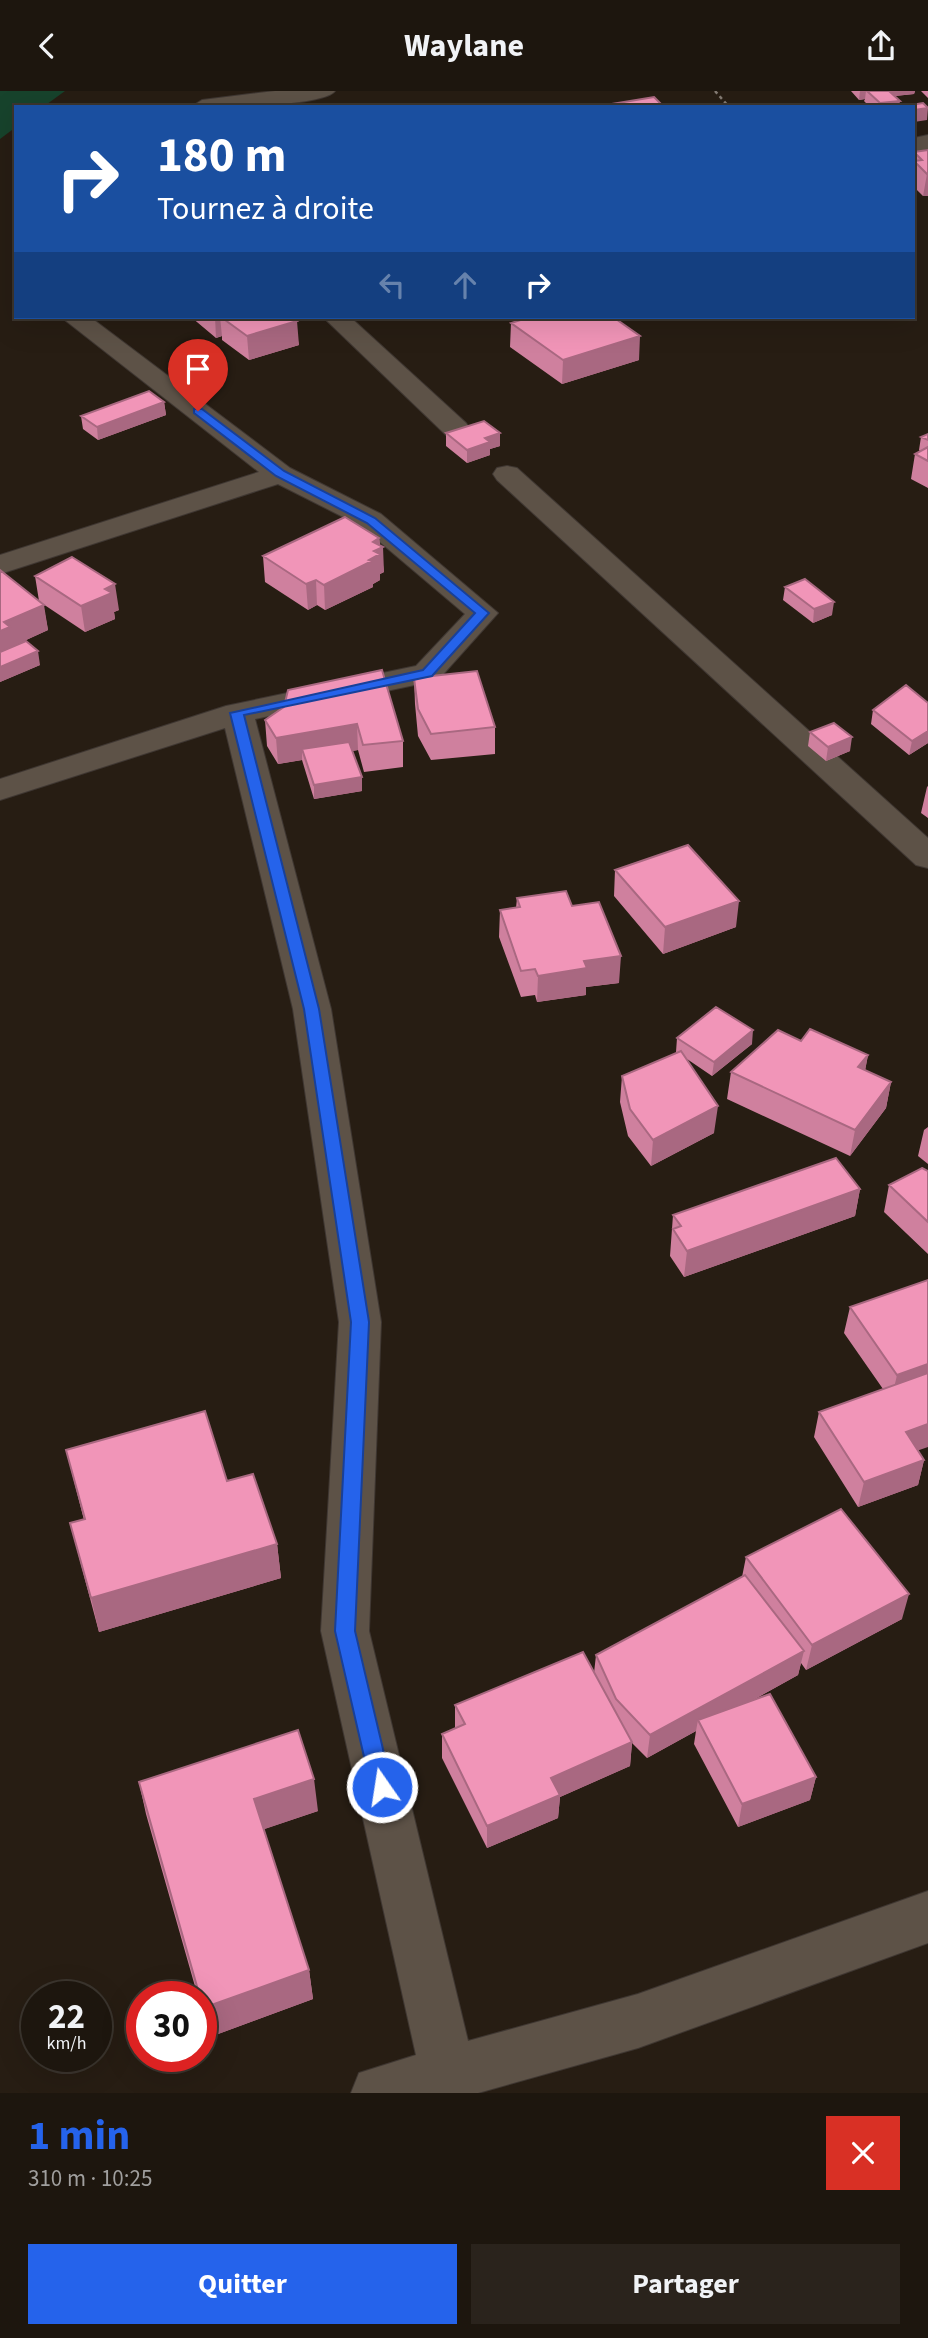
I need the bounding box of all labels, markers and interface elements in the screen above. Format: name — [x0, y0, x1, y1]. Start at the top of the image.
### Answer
text: Waylane — [404, 23, 524, 69]
icon: back — [28, 27, 66, 65]
icon: share — [862, 27, 900, 65]
text: 180 m — [157, 121, 286, 191]
icon: right — [42, 133, 133, 224]
text: Tournez à droite — [157, 186, 374, 232]
icon: left — [373, 266, 411, 304]
icon: ahead — [446, 266, 484, 304]
icon: right — [519, 266, 557, 304]
pin — [168, 339, 228, 411]
icon: arrive — [179, 350, 217, 388]
position arrow — [345, 1750, 419, 1824]
speed limit sign: 30 — [126, 1981, 217, 2072]
text: 22 — [48, 1992, 85, 2042]
text: km/h — [47, 2031, 86, 2056]
text: 1 min — [28, 2106, 130, 2166]
button: close — [826, 2116, 900, 2190]
text: 310 m · 10:25 — [28, 2162, 152, 2195]
button: Quitter — [28, 2244, 457, 2324]
button: Partager — [471, 2244, 900, 2324]

